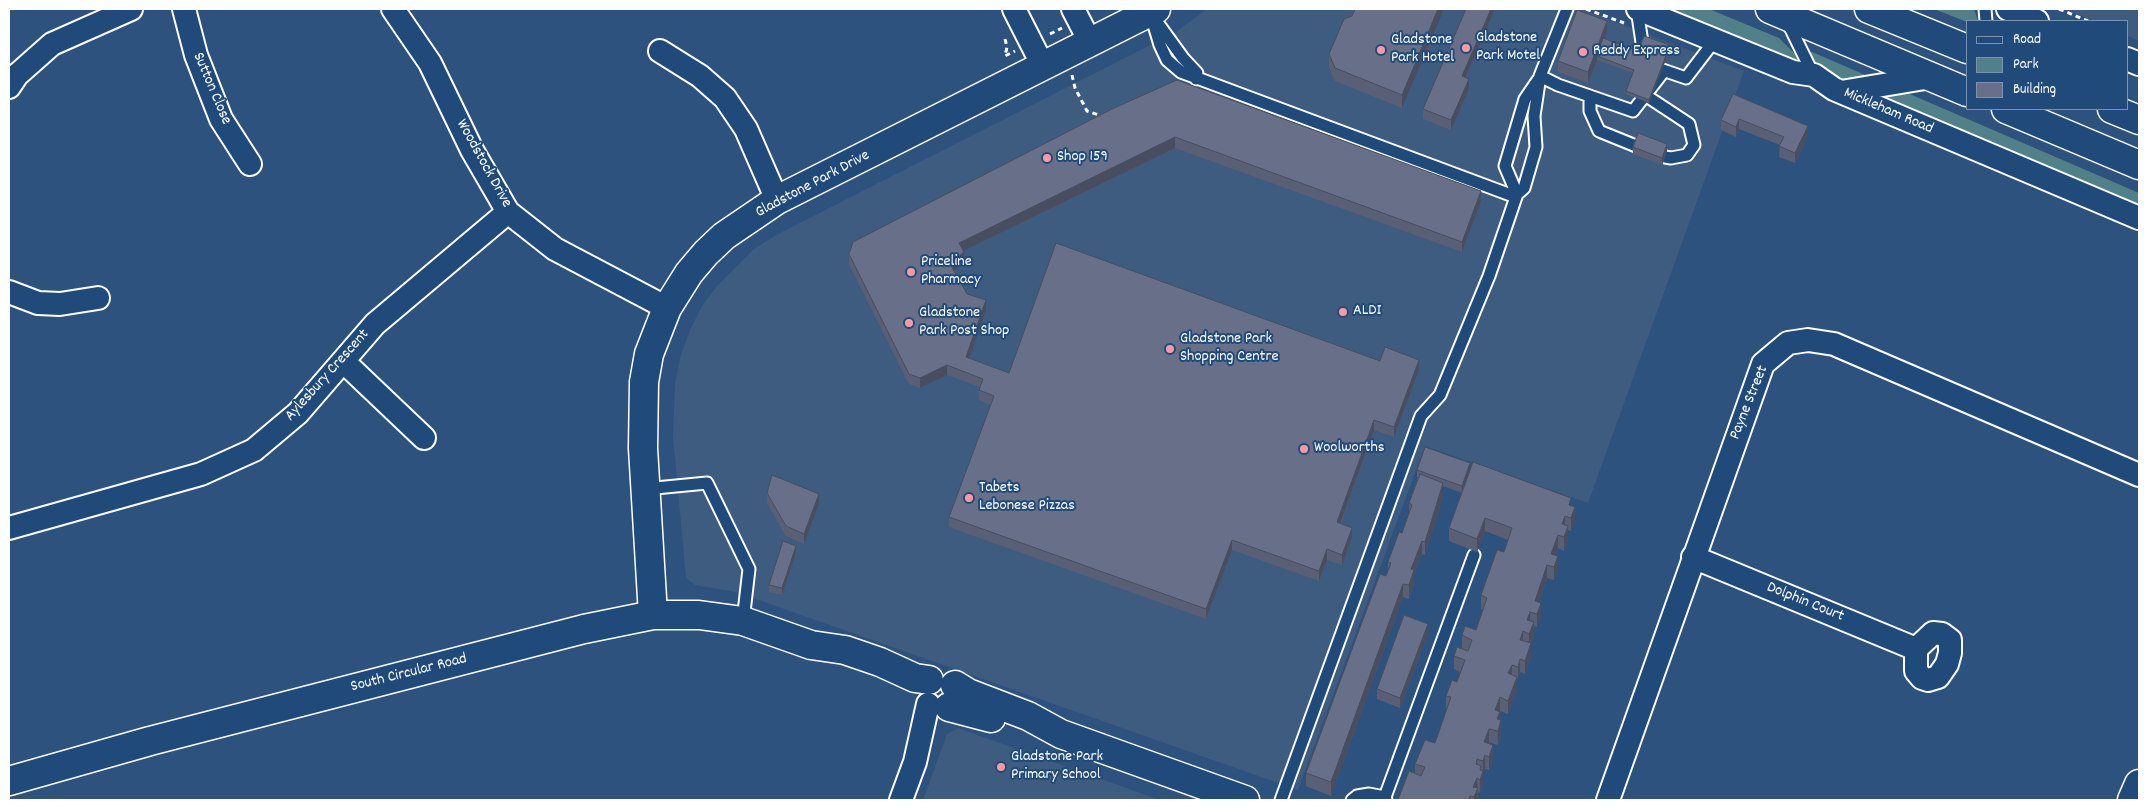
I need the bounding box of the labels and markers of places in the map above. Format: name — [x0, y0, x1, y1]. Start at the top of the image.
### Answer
place label: Gladstone Park Motel — [1476, 29, 1540, 67]
place label: Gladstone Park Hotel — [1391, 31, 1454, 69]
marker: Gladstone Park Motel — [1460, 42, 1472, 54]
place label: Reddy Express — [1593, 42, 1680, 62]
marker: Gladstone Park Hotel — [1375, 44, 1387, 56]
marker: Reddy Express — [1577, 46, 1589, 58]
place label: Shop 159 — [1057, 148, 1108, 168]
marker: Shop 159 — [1041, 152, 1053, 164]
place label: Priceline Pharmacy — [921, 253, 980, 291]
marker: Priceline Pharmacy — [905, 266, 917, 278]
place label: ALDI — [1353, 302, 1381, 322]
place label: Gladstone Park Post Shop — [919, 304, 1009, 342]
marker: ALDI — [1337, 306, 1349, 318]
marker: Gladstone Park Post Shop — [903, 317, 915, 329]
place label: Gladstone Park Shopping Centre — [1180, 330, 1278, 368]
marker: Gladstone Park Shopping Centre — [1164, 343, 1176, 355]
place label: Woolworths — [1314, 439, 1385, 459]
marker: Woolworths — [1298, 443, 1310, 455]
place label: Tabets Lebonese Pizzas — [979, 479, 1075, 517]
marker: Tabets Lebonese Pizzas — [963, 492, 975, 504]
place label: Gladstone Park Primary School — [1011, 748, 1103, 786]
marker: Gladstone Park Primary School — [995, 761, 1007, 773]

